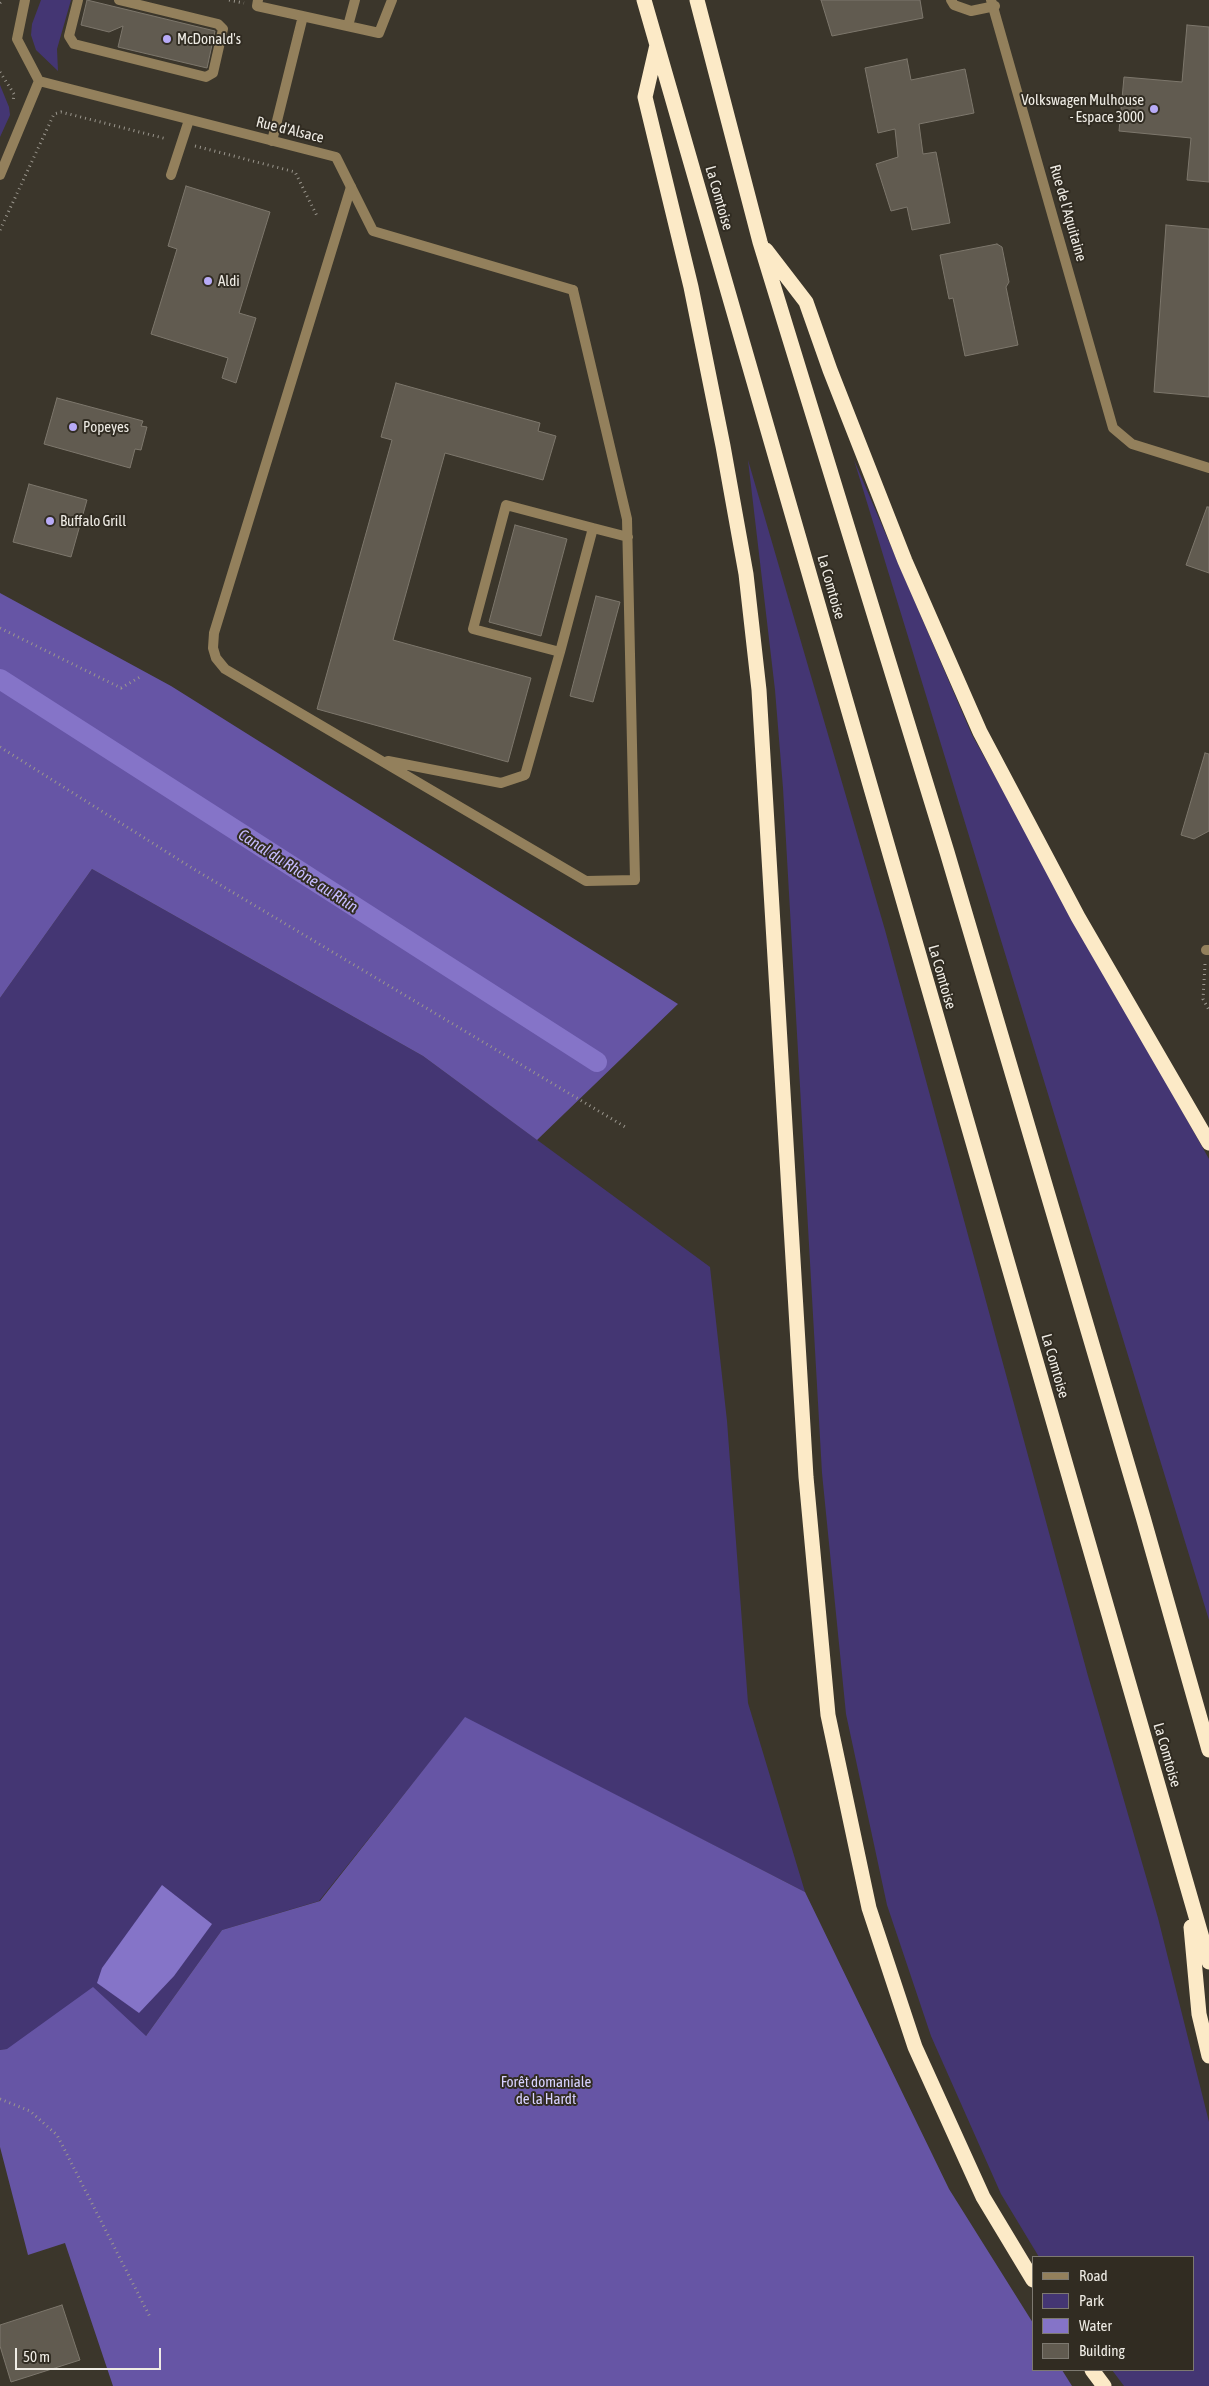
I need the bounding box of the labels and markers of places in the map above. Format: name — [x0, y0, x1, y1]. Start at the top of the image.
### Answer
place label: McDonald's — [177, 30, 241, 48]
marker: McDonald's — [161, 33, 173, 45]
place label: Volkswagen Mulhouse - Espace 3000 — [1021, 91, 1144, 126]
marker: Volkswagen Mulhouse - Espace 3000 — [1148, 103, 1160, 115]
place label: Aldi — [218, 272, 240, 290]
marker: Aldi — [202, 275, 214, 287]
place label: Popeyes — [83, 418, 129, 436]
marker: Popeyes — [67, 421, 79, 433]
place label: Buffalo Grill — [60, 512, 126, 530]
marker: Buffalo Grill — [44, 515, 56, 527]

